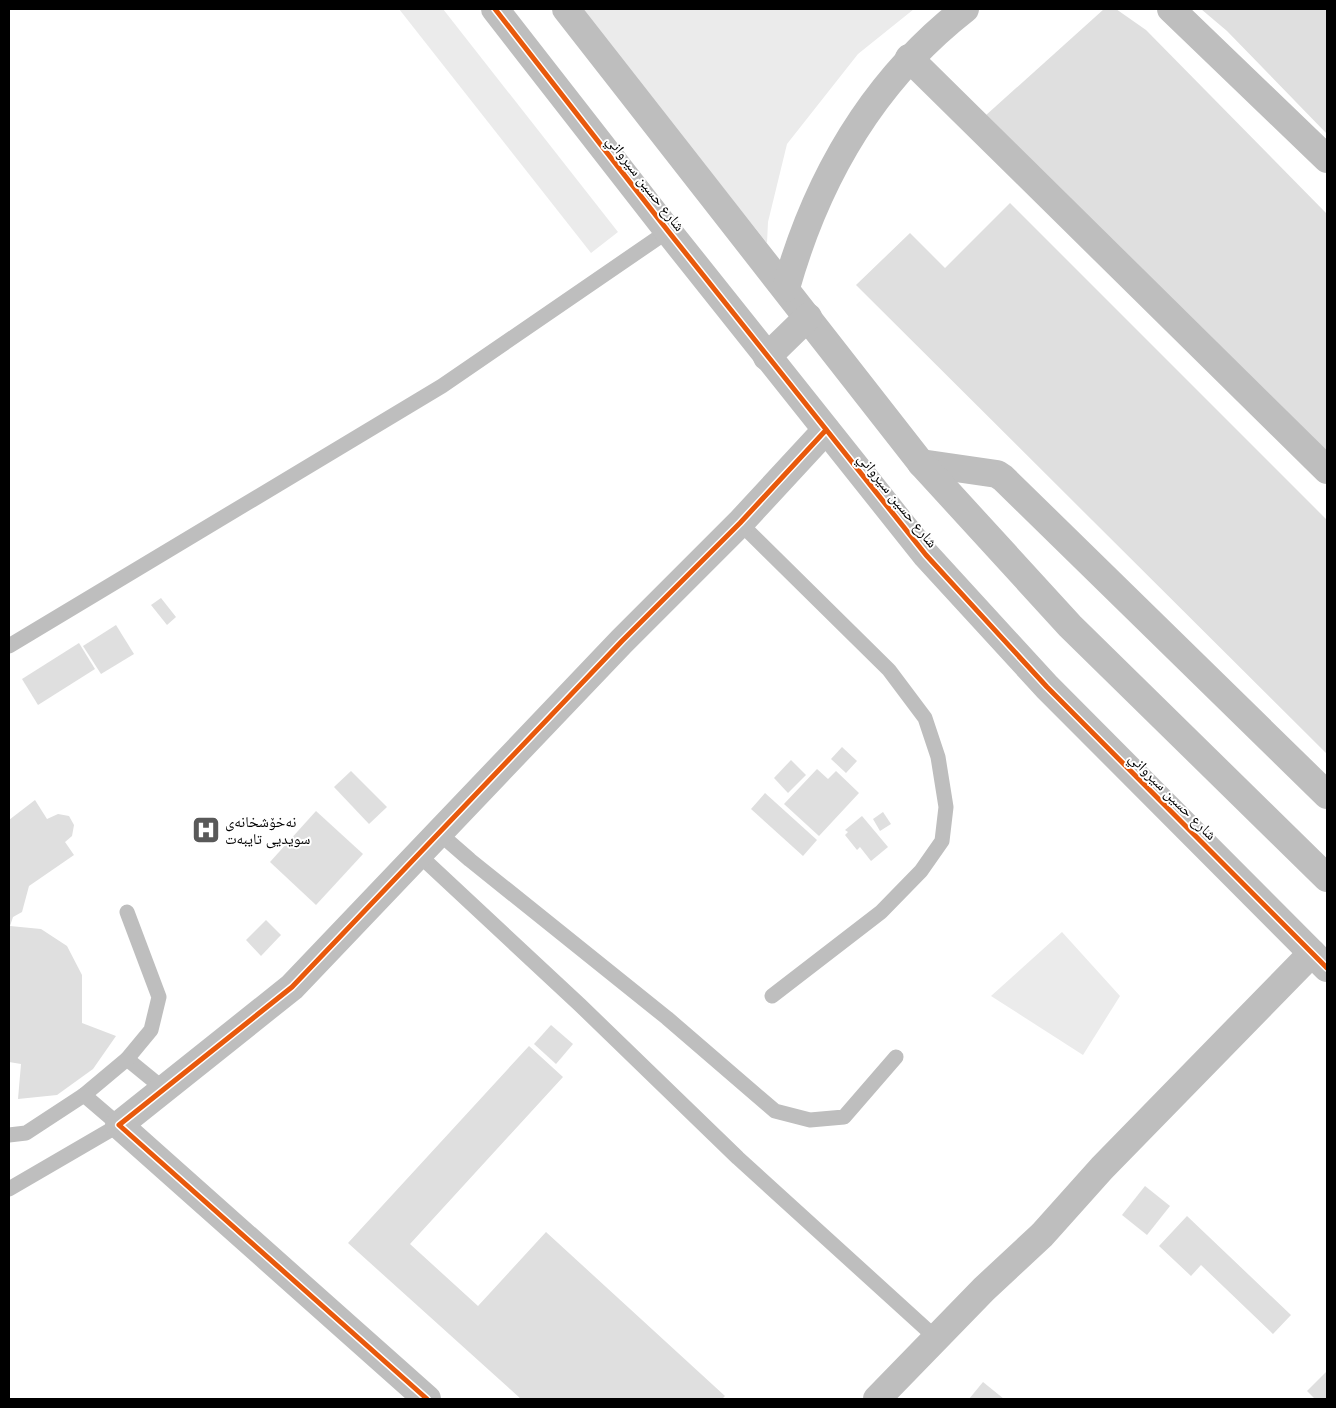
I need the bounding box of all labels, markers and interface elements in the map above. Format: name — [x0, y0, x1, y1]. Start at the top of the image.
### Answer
street label: شارع حسين سيرواني — [600, 131, 689, 237]
street label: شارع حسين سيرواني — [852, 449, 942, 553]
street label: شارع حسين سيرواني — [1123, 748, 1221, 846]
place label: نەخۆشخانەی سویدیی تایبەت — [225, 812, 311, 849]
hospital icon: نەخۆشخانەی سویدیی تایبەت — [191, 815, 221, 845]

